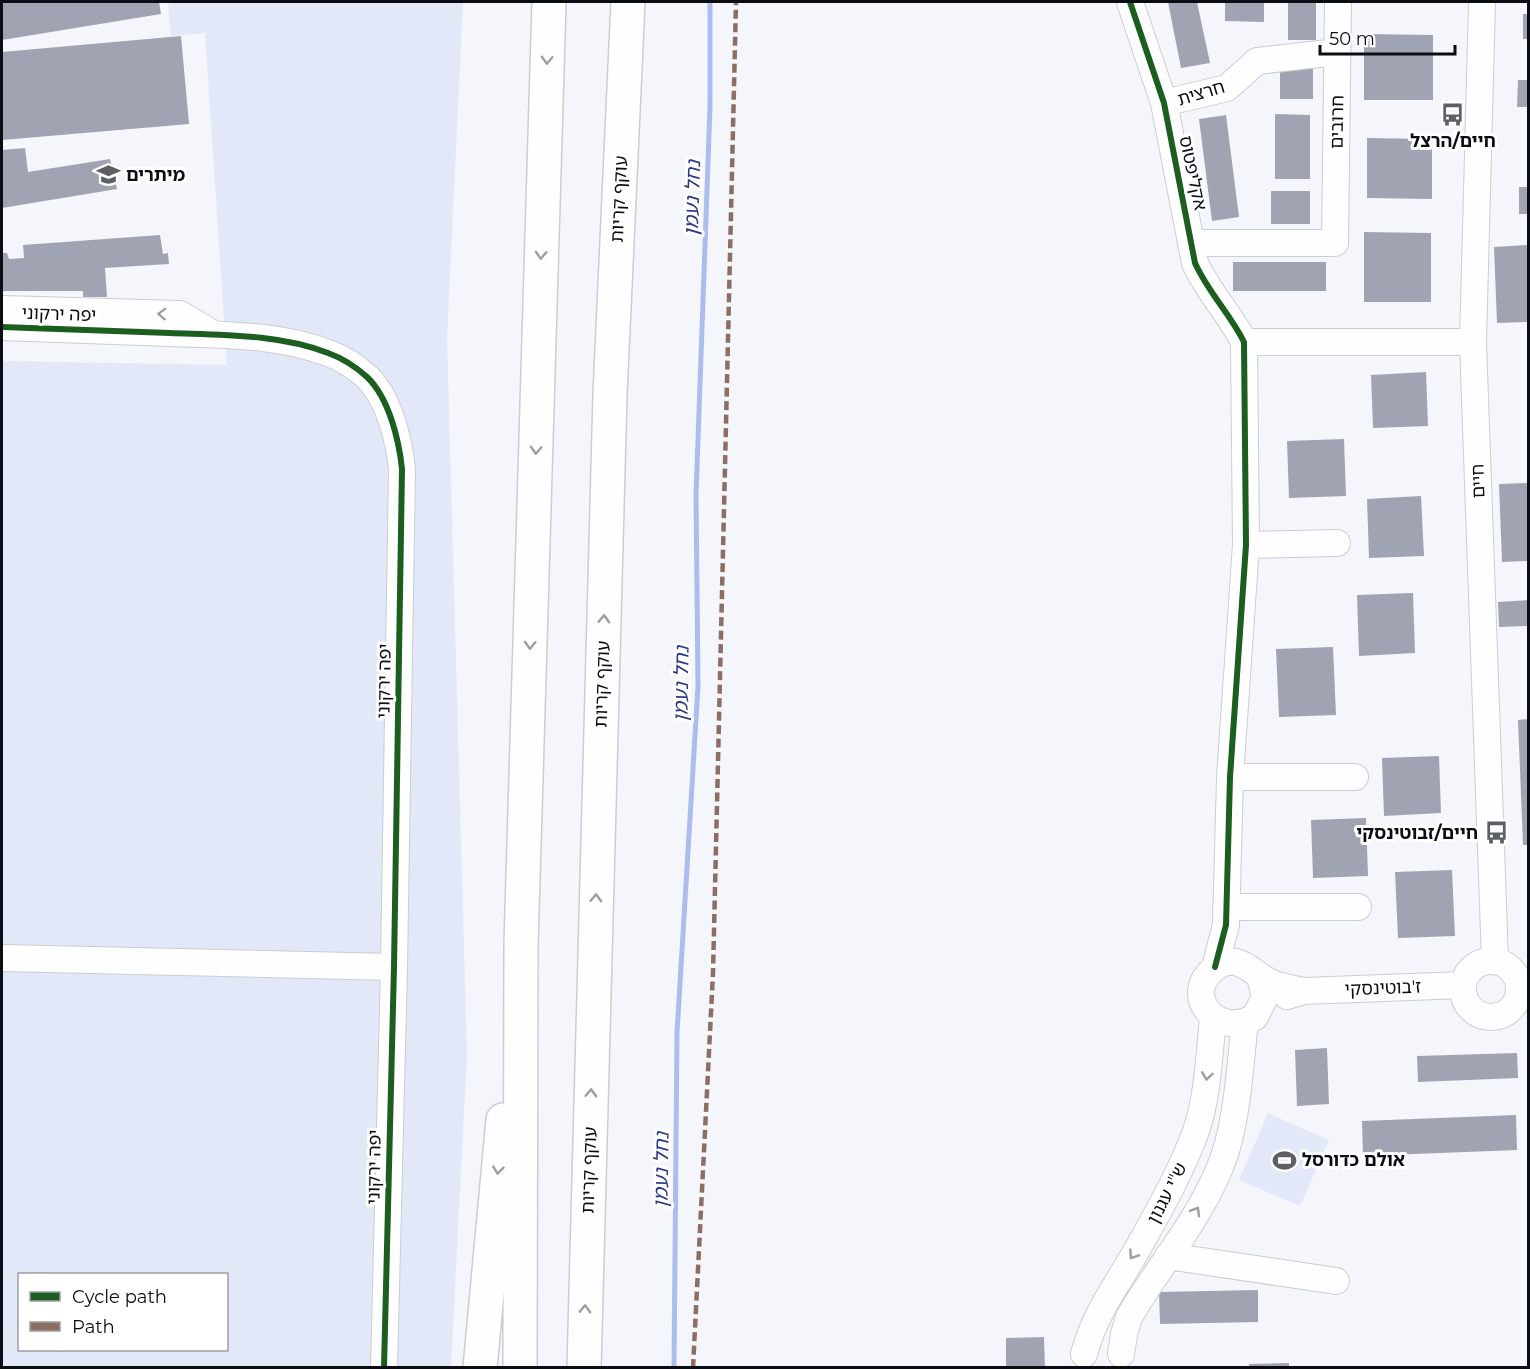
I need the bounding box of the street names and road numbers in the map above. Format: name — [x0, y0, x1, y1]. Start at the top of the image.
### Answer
street label: חרצית — [1175, 75, 1227, 111]
street label: חרובים — [1326, 95, 1348, 149]
street label: אקליפטוס — [1174, 134, 1212, 212]
street label: עוקף קריות — [606, 155, 632, 243]
street label: יפה ירקוני — [21, 302, 97, 326]
street label: חיים — [1466, 463, 1490, 499]
street label: עוקף קריות — [589, 640, 615, 728]
street label: יפה ירקוני — [372, 643, 396, 719]
street label: ז'בוטינסקי — [1344, 976, 1422, 1000]
street label: עוקף קריות — [576, 1126, 602, 1214]
street label: יפה ירקוני — [362, 1129, 386, 1205]
street label: ש"י עגנון — [1142, 1159, 1192, 1227]

